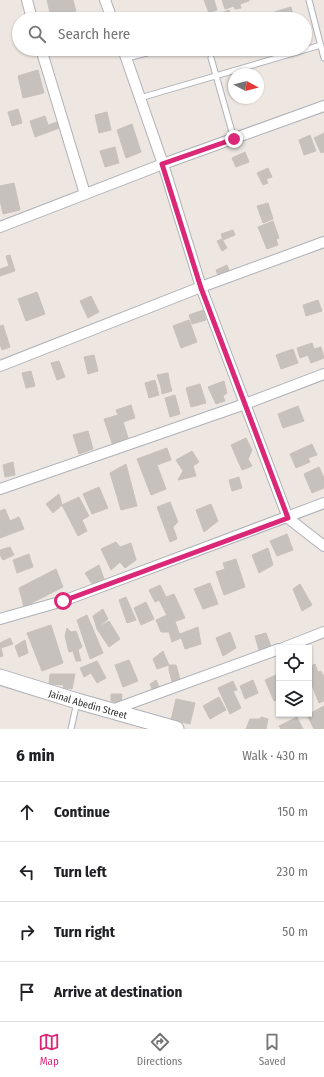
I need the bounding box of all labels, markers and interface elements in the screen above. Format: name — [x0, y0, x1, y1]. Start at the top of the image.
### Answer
search box — [12, 12, 312, 56]
icon: search — [26, 23, 48, 45]
text: Search here — [58, 25, 130, 43]
north arrow — [228, 68, 264, 104]
route end — [225, 130, 243, 148]
route start — [54, 592, 72, 610]
map controls — [276, 645, 312, 717]
button: locate — [276, 645, 312, 681]
button: layers — [276, 681, 312, 717]
street label: Jainal Abedin Street — [47, 688, 129, 722]
text: 6 min — [16, 745, 55, 766]
text: Walk · 430 m — [242, 748, 308, 763]
icon: ahead — [16, 801, 38, 823]
text: Continue — [54, 803, 110, 821]
text: 150 m — [277, 804, 308, 819]
icon: left — [16, 861, 38, 883]
text: Turn left — [54, 863, 107, 881]
text: 230 m — [277, 864, 308, 879]
icon: right — [16, 921, 38, 943]
text: Turn right — [54, 923, 115, 941]
text: 50 m — [282, 924, 308, 939]
icon: arrive — [16, 981, 38, 1003]
text: Arrive at destination — [54, 983, 182, 1001]
tab: Map — [38, 1031, 60, 1068]
tab: Directions — [137, 1031, 182, 1068]
tab: Saved — [259, 1031, 286, 1068]

